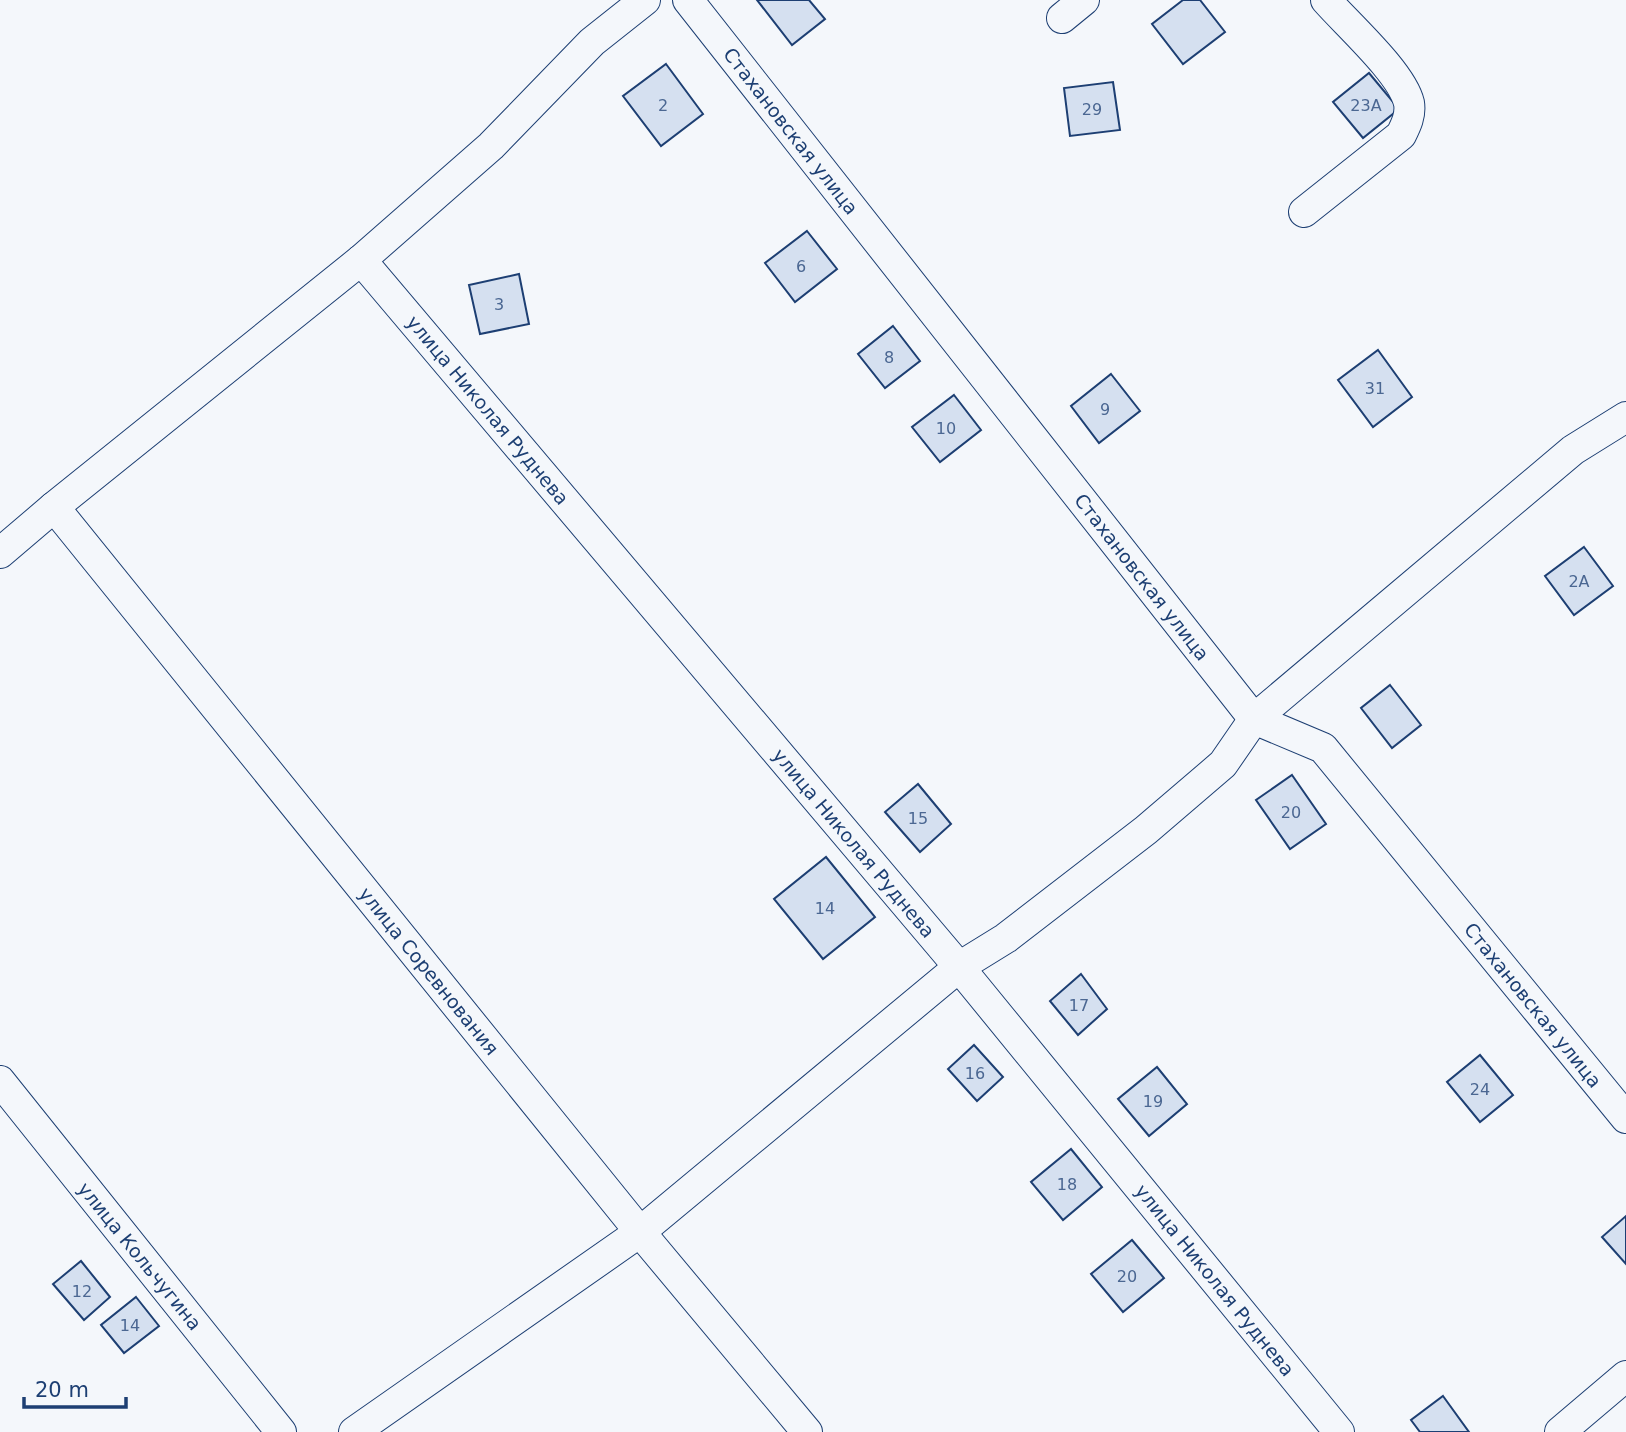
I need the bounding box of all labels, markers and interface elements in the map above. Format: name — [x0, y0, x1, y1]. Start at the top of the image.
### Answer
street label: Стахановская улица — [719, 43, 863, 219]
house number: 2 — [658, 96, 668, 115]
house number: 23А — [1350, 96, 1382, 115]
house number: 29 — [1082, 100, 1102, 119]
house number: 6 — [796, 257, 806, 276]
house number: 3 — [494, 295, 504, 314]
street label: улица Николая Руднева — [402, 311, 574, 509]
house number: 8 — [884, 348, 894, 367]
house number: 31 — [1365, 379, 1385, 398]
house number: 9 — [1100, 400, 1110, 419]
house number: 10 — [936, 419, 956, 438]
street label: Стахановская улица — [1070, 489, 1214, 665]
house number: 2А — [1568, 572, 1590, 591]
street label: улица Николая Руднева — [768, 744, 940, 942]
house number: 20 — [1281, 803, 1301, 822]
house number: 15 — [908, 809, 928, 828]
street label: улица Соревнования — [355, 883, 503, 1059]
house number: 14 — [815, 899, 835, 918]
street label: Стахановская улица — [1460, 918, 1606, 1092]
house number: 17 — [1069, 996, 1089, 1015]
house number: 16 — [965, 1064, 985, 1083]
house number: 24 — [1470, 1080, 1490, 1099]
house number: 19 — [1143, 1092, 1163, 1111]
house number: 18 — [1057, 1175, 1077, 1194]
street label: улица Кольчугина — [74, 1178, 206, 1334]
street label: улица Николая Руднева — [1131, 1180, 1299, 1380]
house number: 20 — [1117, 1267, 1137, 1286]
house number: 12 — [72, 1282, 92, 1301]
house number: 14 — [120, 1316, 140, 1335]
scale bar — [24, 1366, 126, 1410]
text: 20 m — [35, 1378, 89, 1402]

